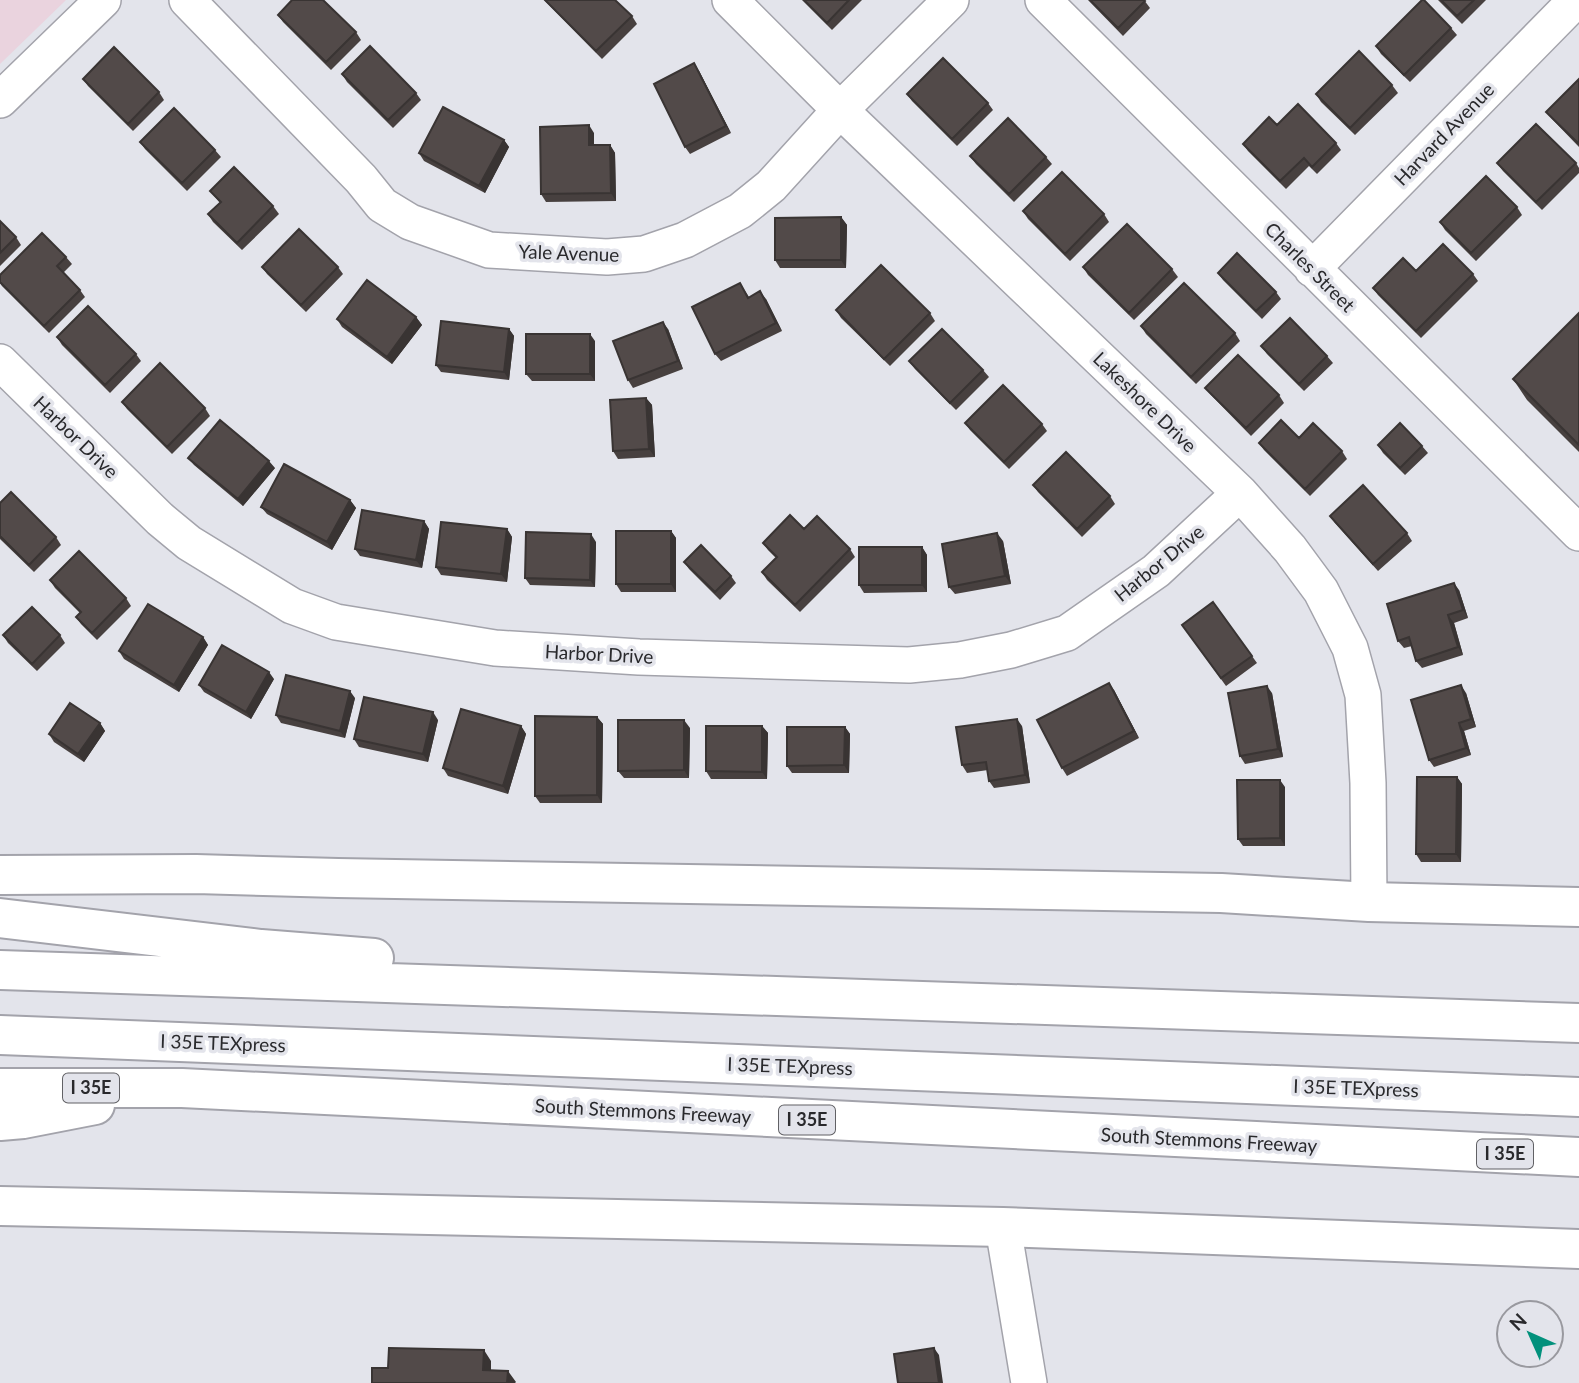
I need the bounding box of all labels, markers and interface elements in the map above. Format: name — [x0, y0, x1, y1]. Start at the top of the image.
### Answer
street label: Harvard Avenue — [1389, 77, 1498, 190]
street label: Charles Street — [1261, 217, 1360, 316]
street label: Yale Avenue — [518, 239, 620, 266]
street label: Lakeshore Drive — [1089, 347, 1202, 457]
street label: Harbor Drive — [29, 391, 123, 483]
street label: Harbor Drive — [1109, 519, 1208, 606]
street label: Harbor Drive — [544, 639, 654, 668]
street label: I 35E TEXpress — [160, 1029, 286, 1056]
street label: I 35E TEXpress — [727, 1052, 853, 1079]
road number: I 35E — [63, 1073, 119, 1102]
street label: I 35E TEXpress — [1293, 1074, 1419, 1101]
street label: South Stemmons Freeway — [534, 1093, 752, 1128]
road number: I 35E — [779, 1106, 835, 1134]
street label: South Stemmons Freeway — [1100, 1122, 1318, 1157]
road number: I 35E — [1477, 1140, 1533, 1168]
north arrow — [1495, 1299, 1565, 1369]
text: N — [1504, 1308, 1531, 1335]

